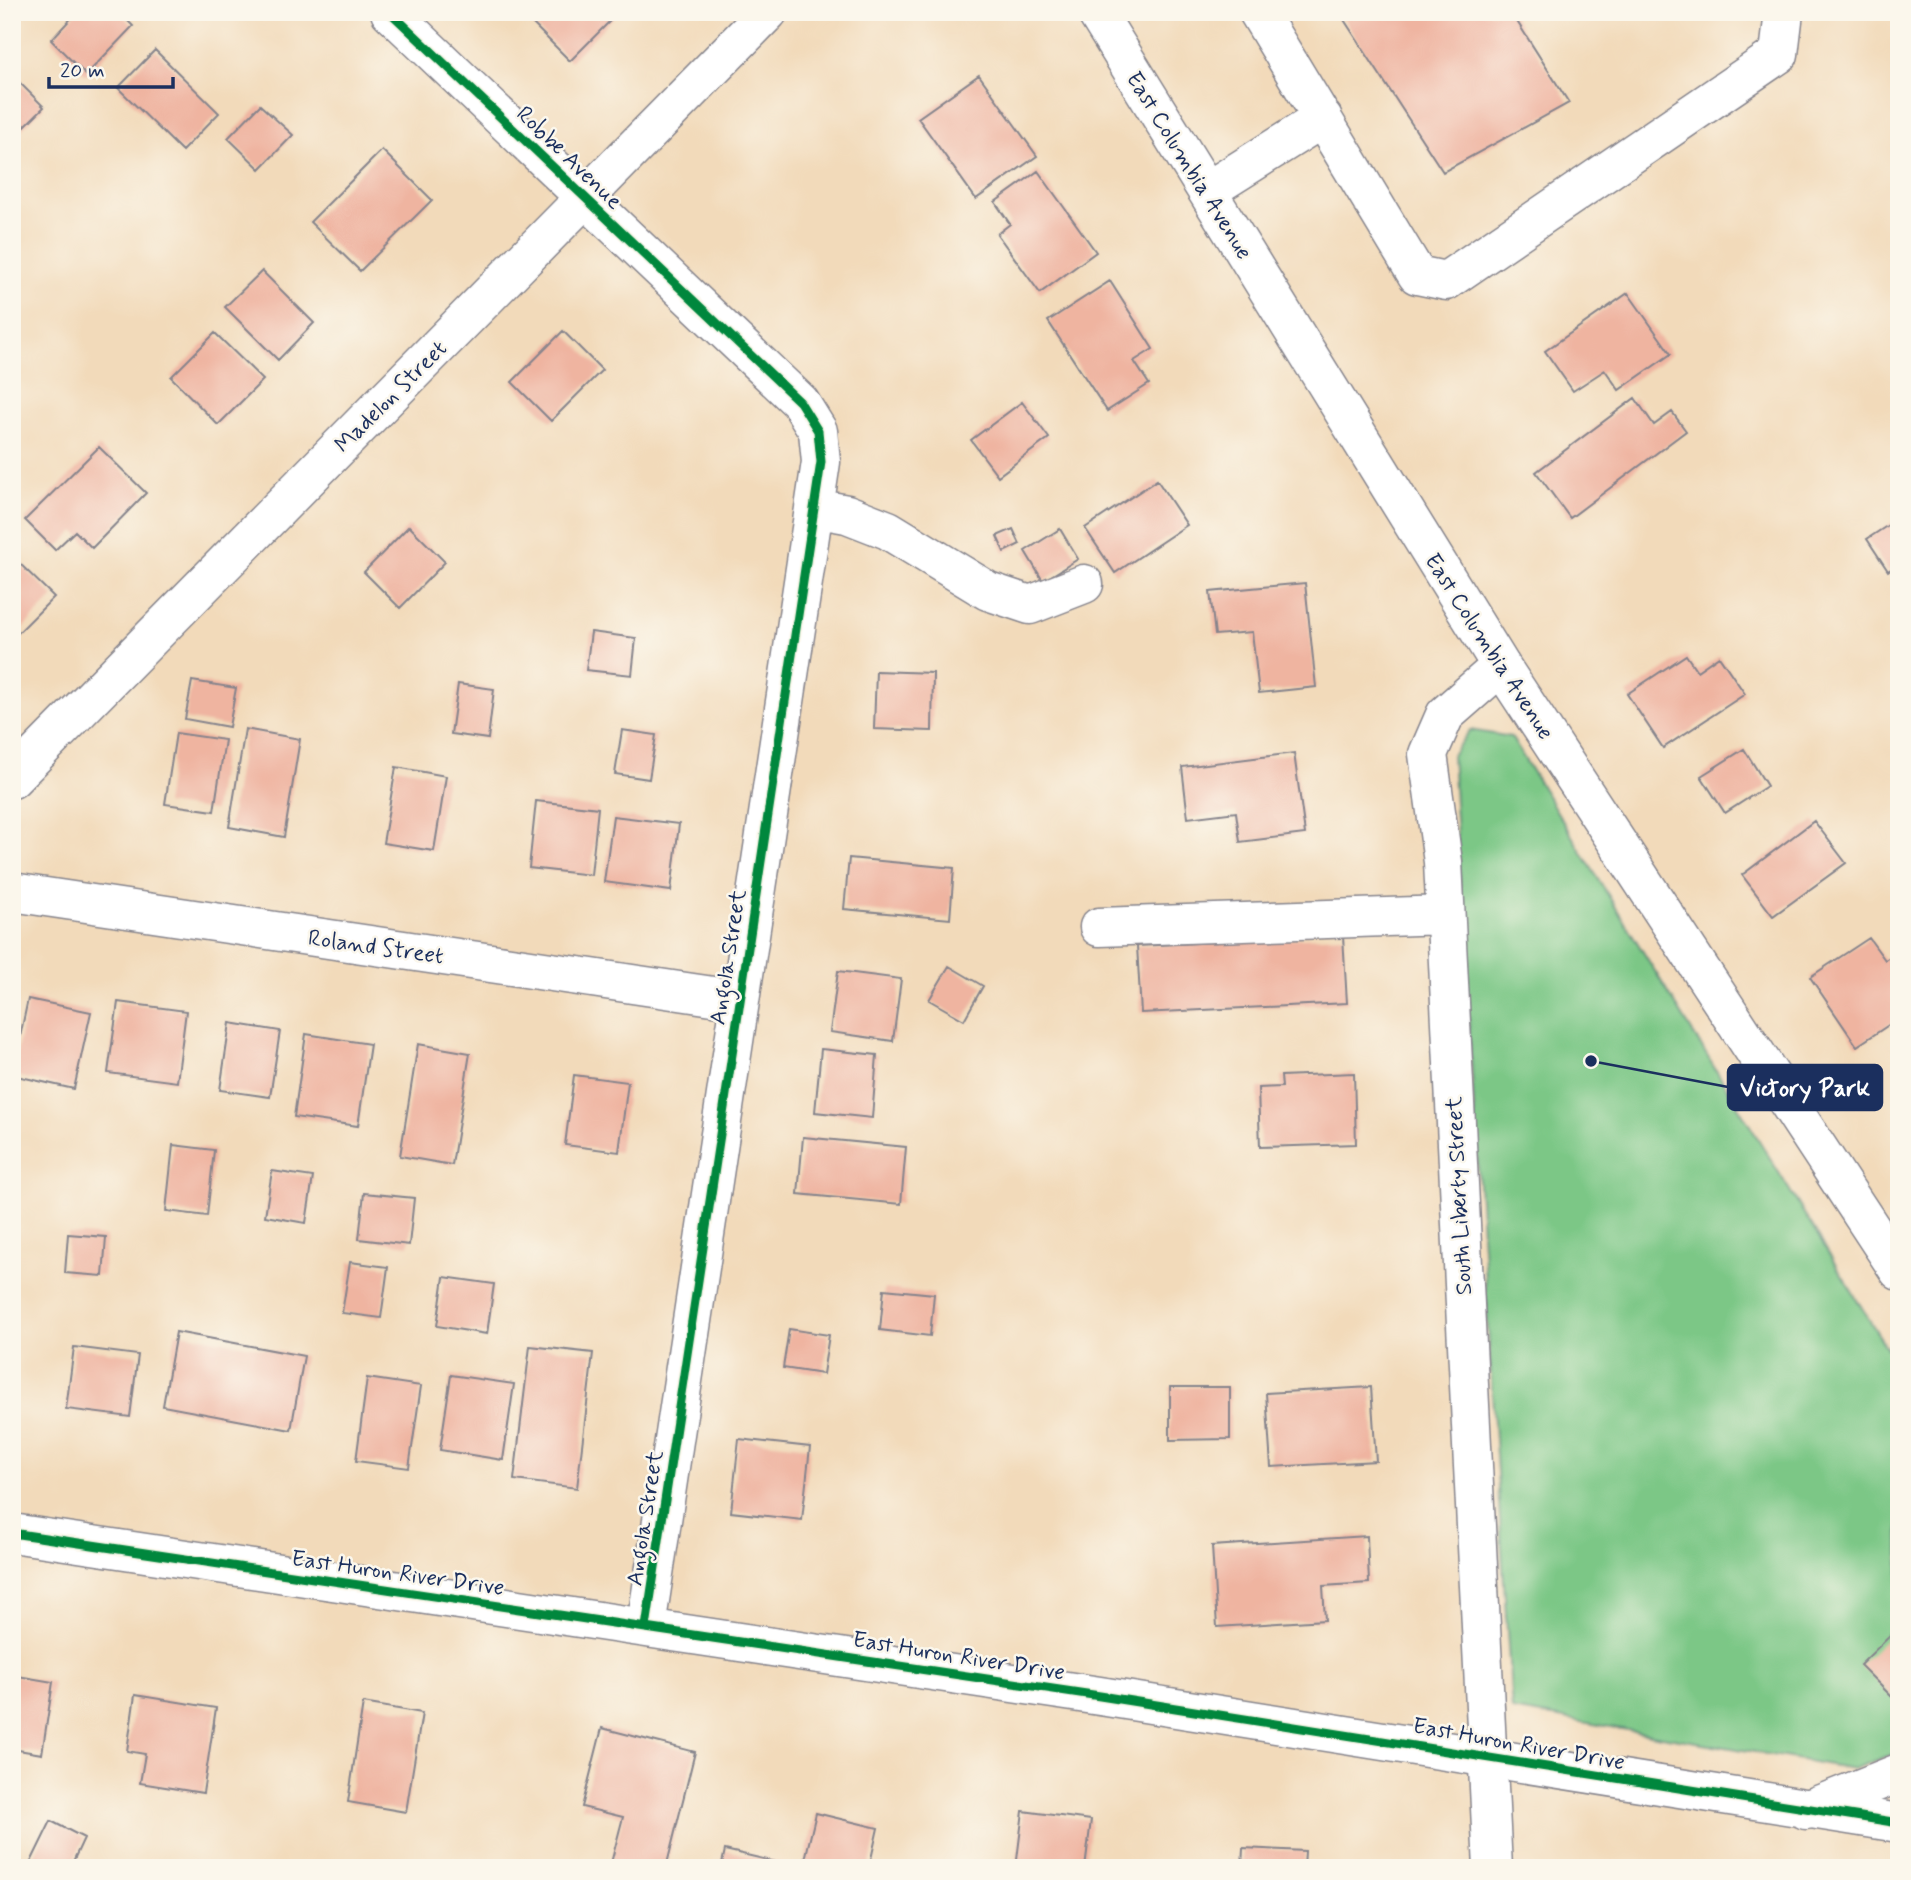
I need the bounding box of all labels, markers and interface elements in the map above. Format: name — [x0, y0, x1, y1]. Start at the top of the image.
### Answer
scale bar — [49, 46, 173, 90]
text: 20 m — [60, 57, 105, 85]
street label: East Columbia Avenue — [1118, 66, 1258, 266]
street label: Robbe Avenue — [509, 100, 628, 217]
street label: Madelon Street — [329, 335, 454, 460]
street label: East Columbia Avenue — [1417, 548, 1560, 746]
street label: Angola Street — [703, 887, 757, 1028]
street label: Roland Street — [306, 924, 445, 972]
callout: Victory Park — [1728, 1065, 1882, 1110]
text: Victory Park — [1740, 1074, 1870, 1105]
street label: South Liberty Street — [1440, 1095, 1480, 1296]
street label: Angola Street — [620, 1448, 674, 1589]
street label: East Huron River Drive — [289, 1544, 506, 1604]
street label: East Huron River Drive — [850, 1625, 1067, 1689]
street label: East Huron River Drive — [1410, 1712, 1627, 1778]

